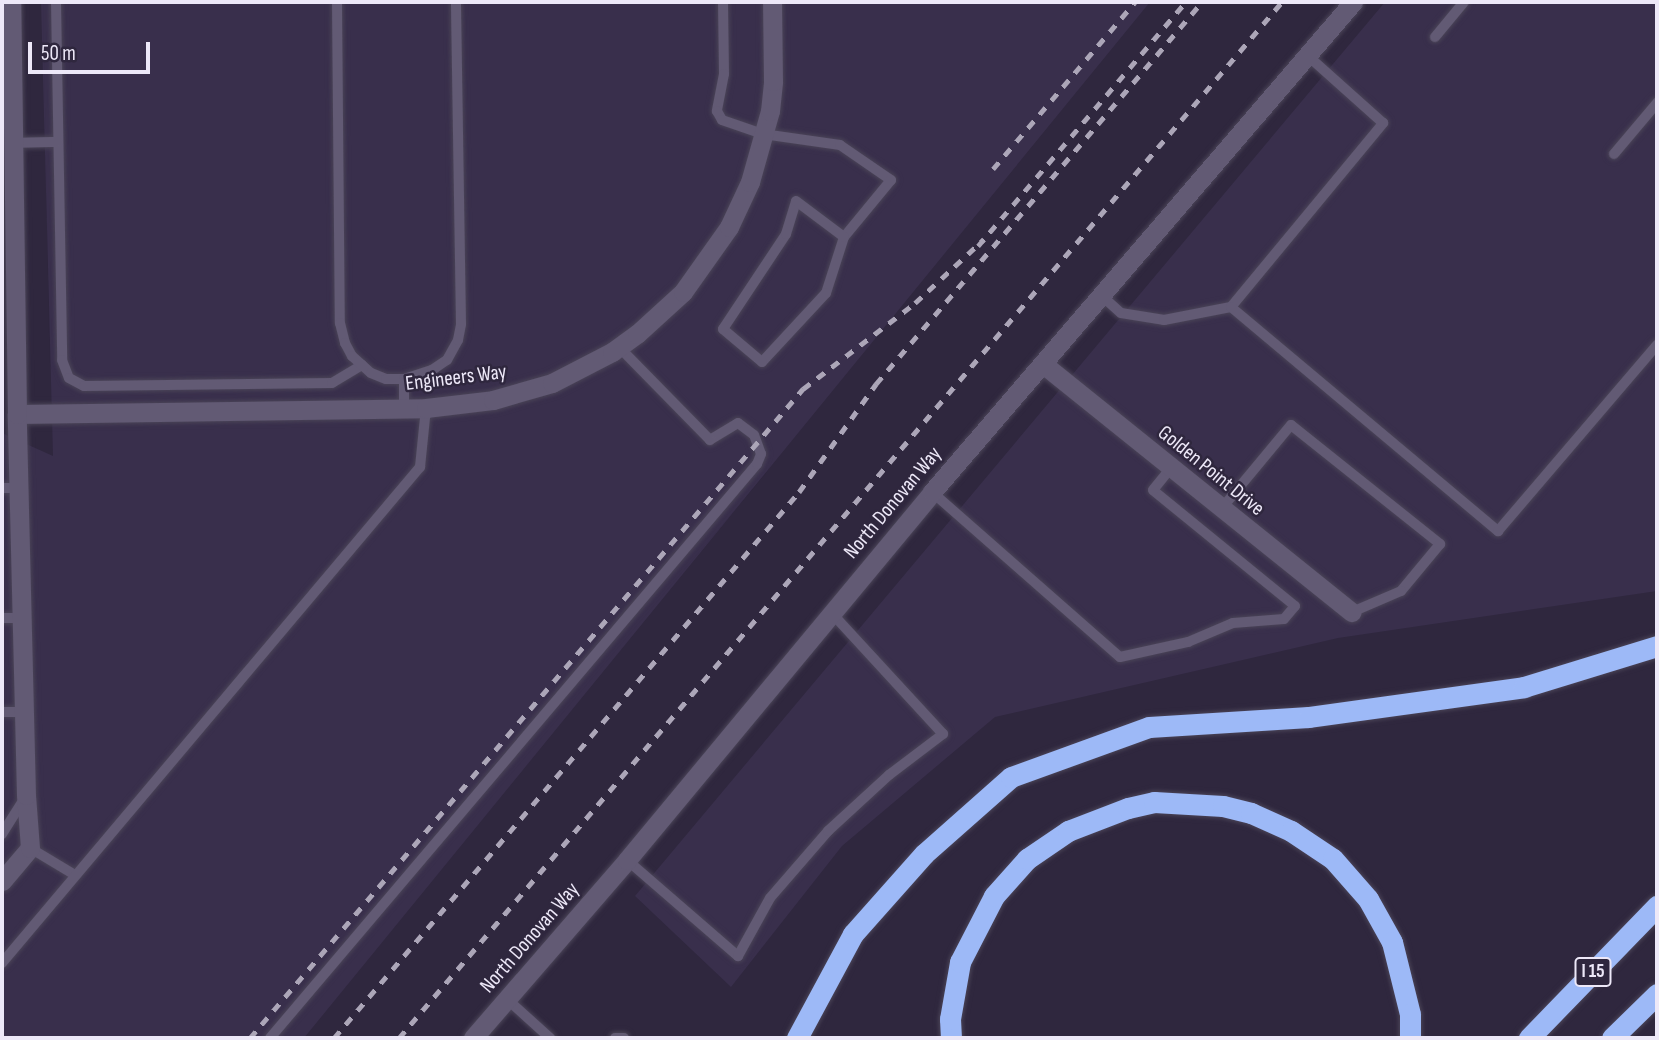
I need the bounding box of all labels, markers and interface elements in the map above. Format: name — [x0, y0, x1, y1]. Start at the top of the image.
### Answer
scale bar — [32, 28, 154, 72]
text: 50 m — [41, 41, 76, 66]
street label: Engineers Way — [404, 359, 508, 397]
street label: Golden Point Drive — [1153, 420, 1269, 522]
street label: North Donovan Way — [839, 442, 947, 564]
street label: North Donovan Way — [475, 878, 585, 998]
road number: I 15 — [1574, 956, 1612, 988]

